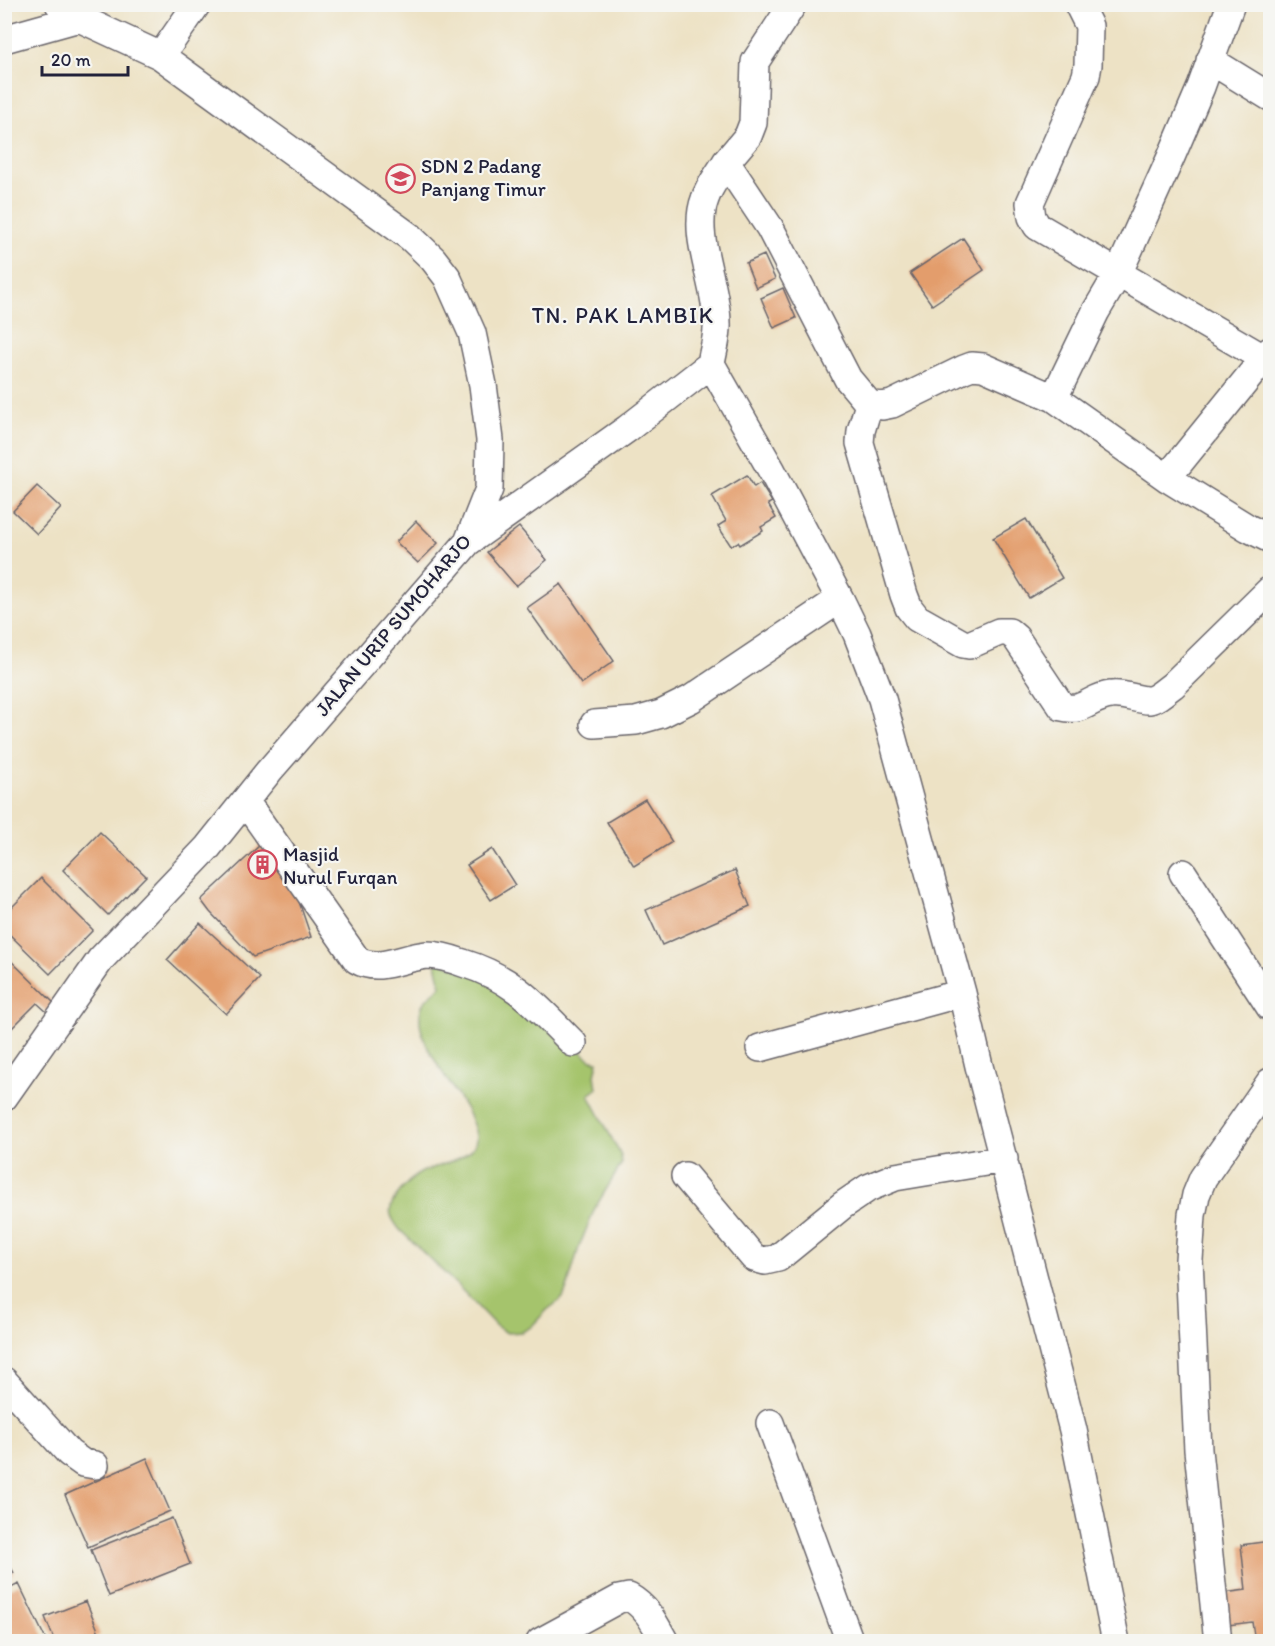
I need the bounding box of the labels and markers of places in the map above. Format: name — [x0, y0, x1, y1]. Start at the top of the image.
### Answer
place label: SDN 2 Padang Panjang Timur — [421, 154, 546, 201]
school or university icon: SDN 2 Padang Panjang Timur — [384, 162, 416, 194]
place label: Masjid Nurul Furqan — [283, 842, 398, 889]
building icon: Masjid Nurul Furqan — [246, 849, 278, 881]

